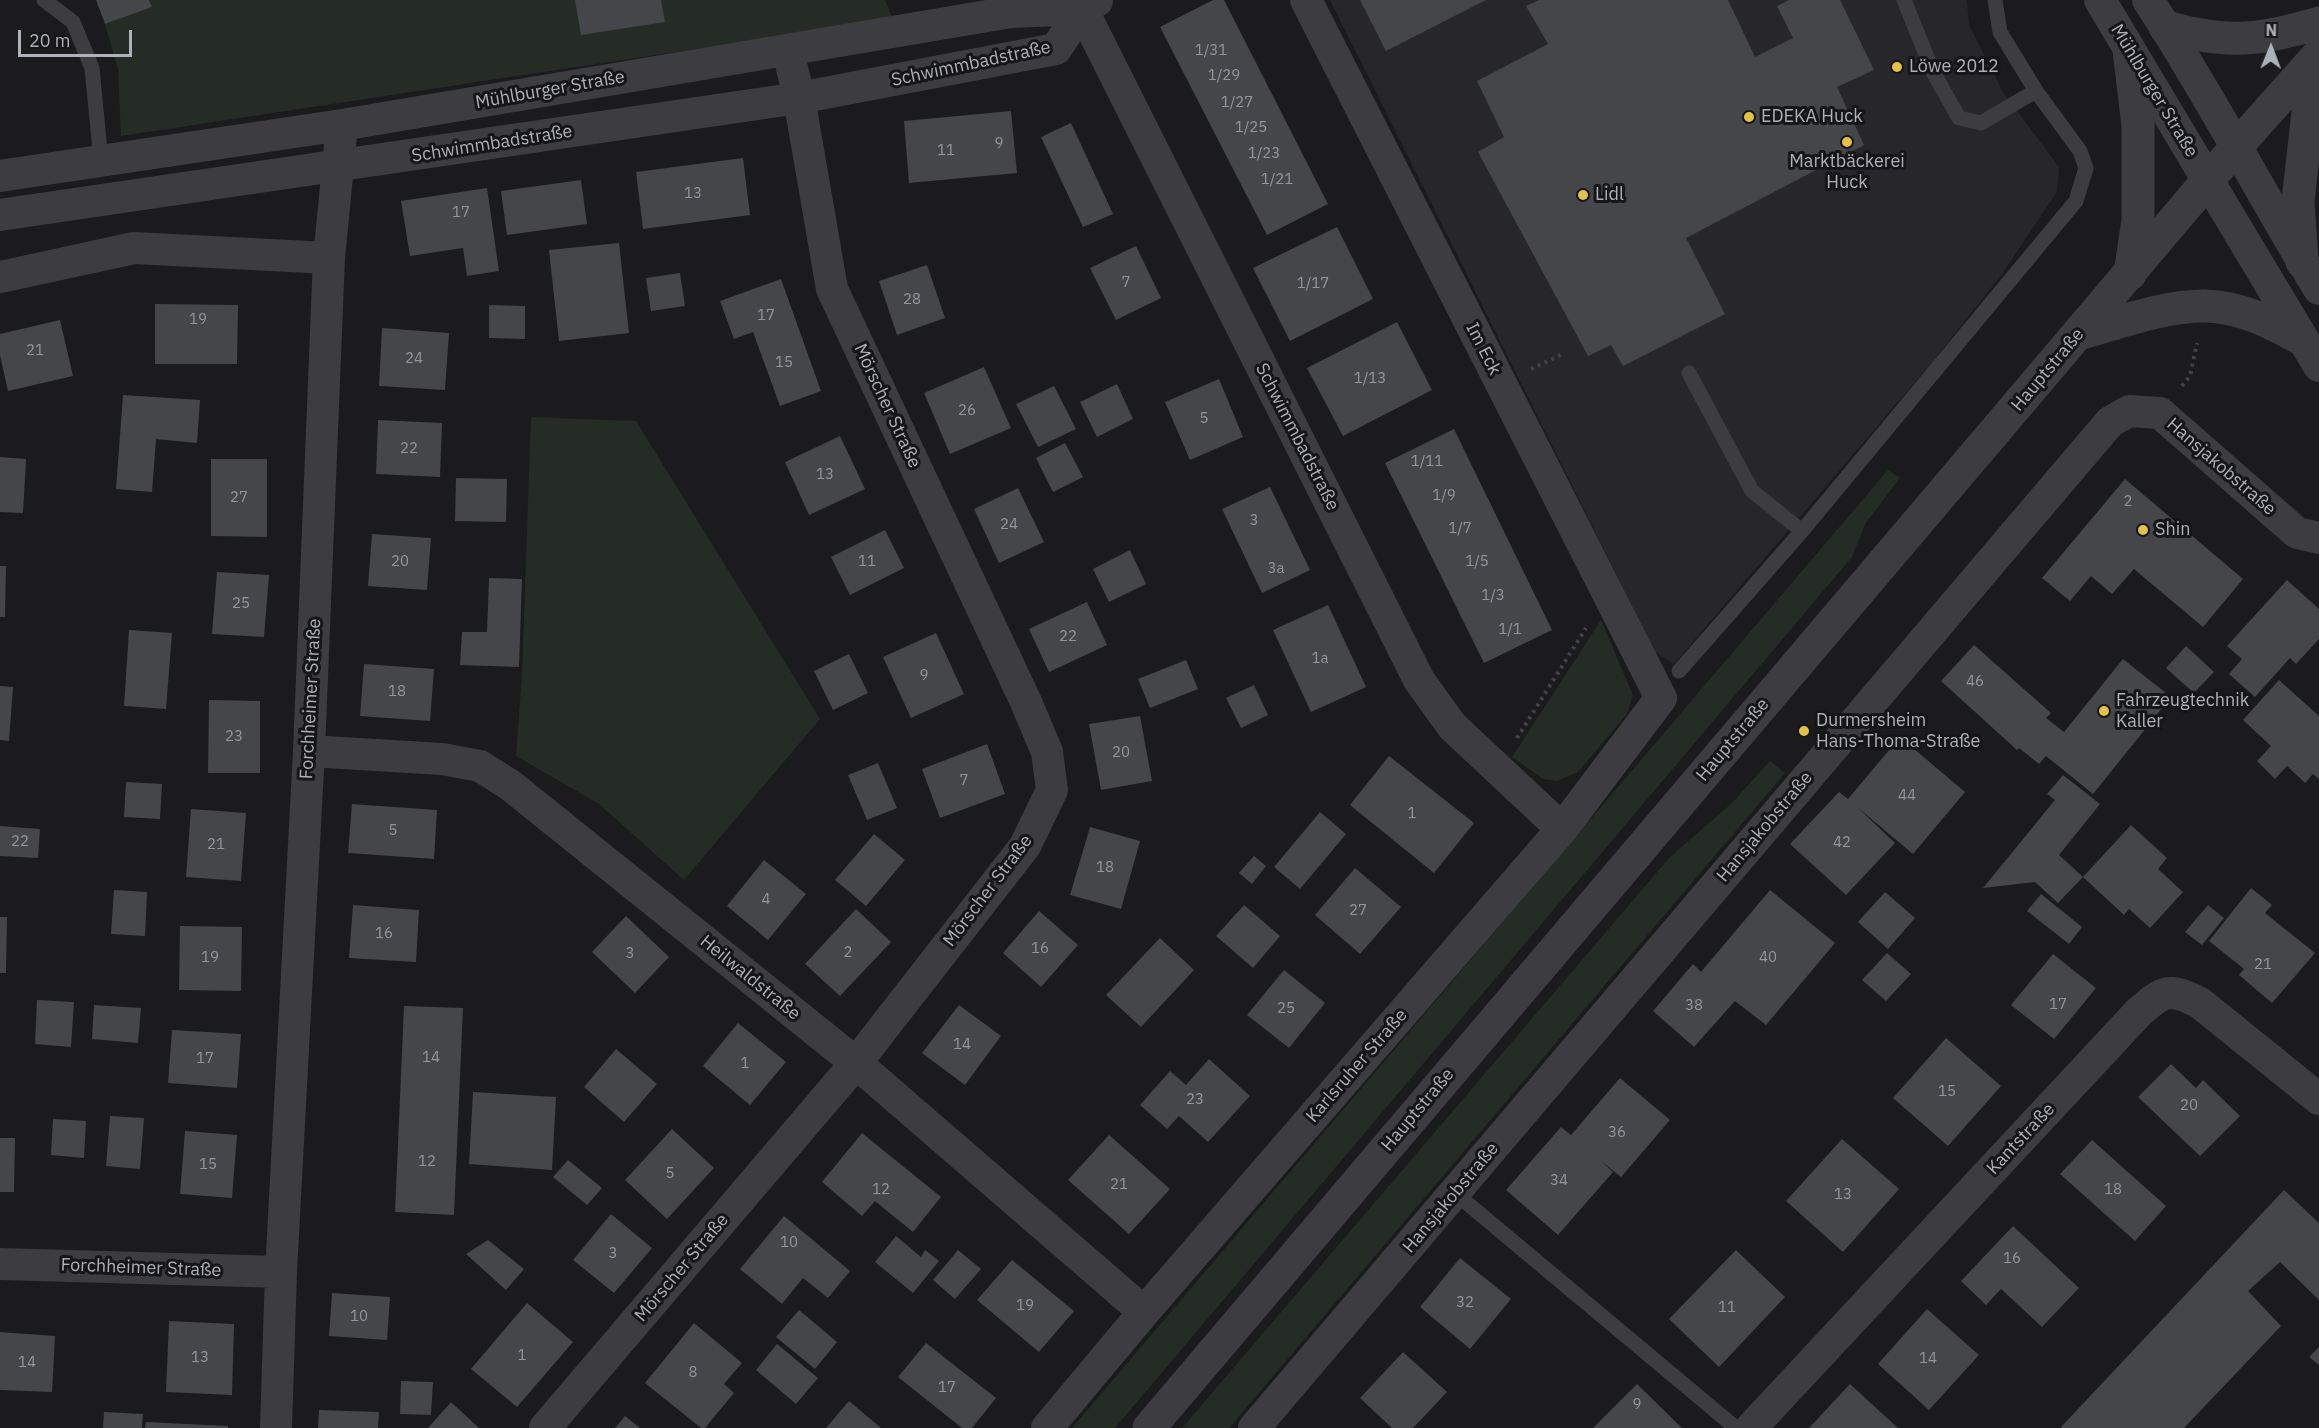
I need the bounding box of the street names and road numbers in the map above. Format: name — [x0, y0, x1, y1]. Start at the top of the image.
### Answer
street label: Mühlburger Straße — [2106, 21, 2202, 161]
street label: Schwimmbadstraße — [889, 37, 1053, 91]
street label: Mühlburger Straße — [474, 66, 626, 114]
street label: Schwimmbadstraße — [410, 121, 574, 167]
street label: Im Eck — [1461, 319, 1505, 379]
street label: Hauptstraße — [2007, 324, 2089, 416]
street label: Mörscher Straße — [849, 341, 925, 471]
street label: Schwimmbadstraße — [1251, 360, 1343, 514]
street label: Hansjakobstraße — [2162, 414, 2280, 520]
street label: Forchheimer Straße — [296, 618, 326, 780]
street label: Hauptstraße — [1692, 694, 1774, 786]
street label: Hansjakobstraße — [1712, 767, 1818, 887]
street label: Mörscher Straße — [939, 831, 1037, 951]
street label: Heilwaldstraße — [695, 931, 805, 1025]
street label: Karlsruher Straße — [1302, 1005, 1412, 1127]
street label: Hauptstraße — [1377, 1064, 1459, 1156]
street label: Kantstraße — [1982, 1099, 2060, 1179]
street label: Hansjakobstraße — [1398, 1138, 1504, 1258]
street label: Mörscher Straße — [631, 1210, 733, 1326]
street label: Forchheimer Straße — [60, 1254, 222, 1282]

